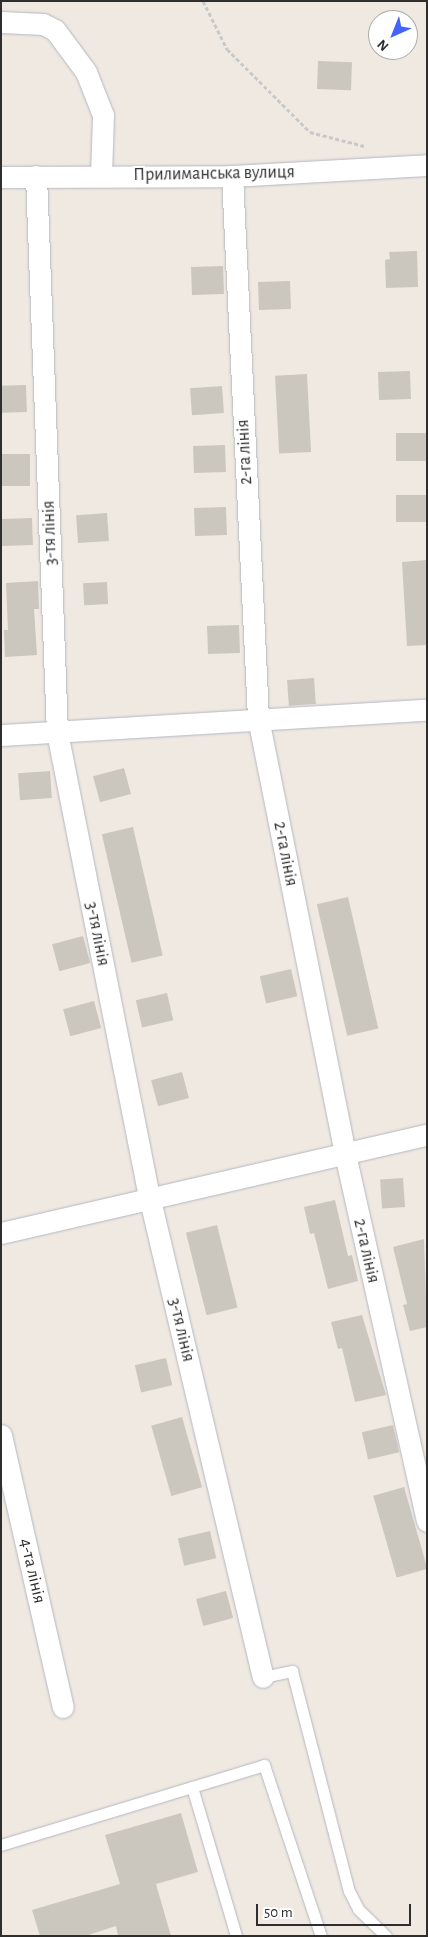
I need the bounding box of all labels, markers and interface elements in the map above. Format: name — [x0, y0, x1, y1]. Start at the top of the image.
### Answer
north arrow — [368, 10, 418, 60]
text: N — [375, 37, 392, 53]
street label: Прилиманська вулиця — [133, 162, 295, 186]
street label: 2-га лінія — [232, 419, 258, 485]
street label: 3-тя лінія — [38, 500, 62, 566]
street label: 2-га лінія — [268, 820, 302, 888]
street label: 3-тя лінія — [80, 900, 114, 968]
street label: 2-га лінія — [348, 1217, 384, 1285]
street label: 3-тя лінія — [163, 1296, 199, 1364]
street label: 4-та лінія — [14, 1536, 50, 1606]
scale bar — [258, 1894, 413, 1926]
text: 50 m — [264, 1905, 293, 1920]

